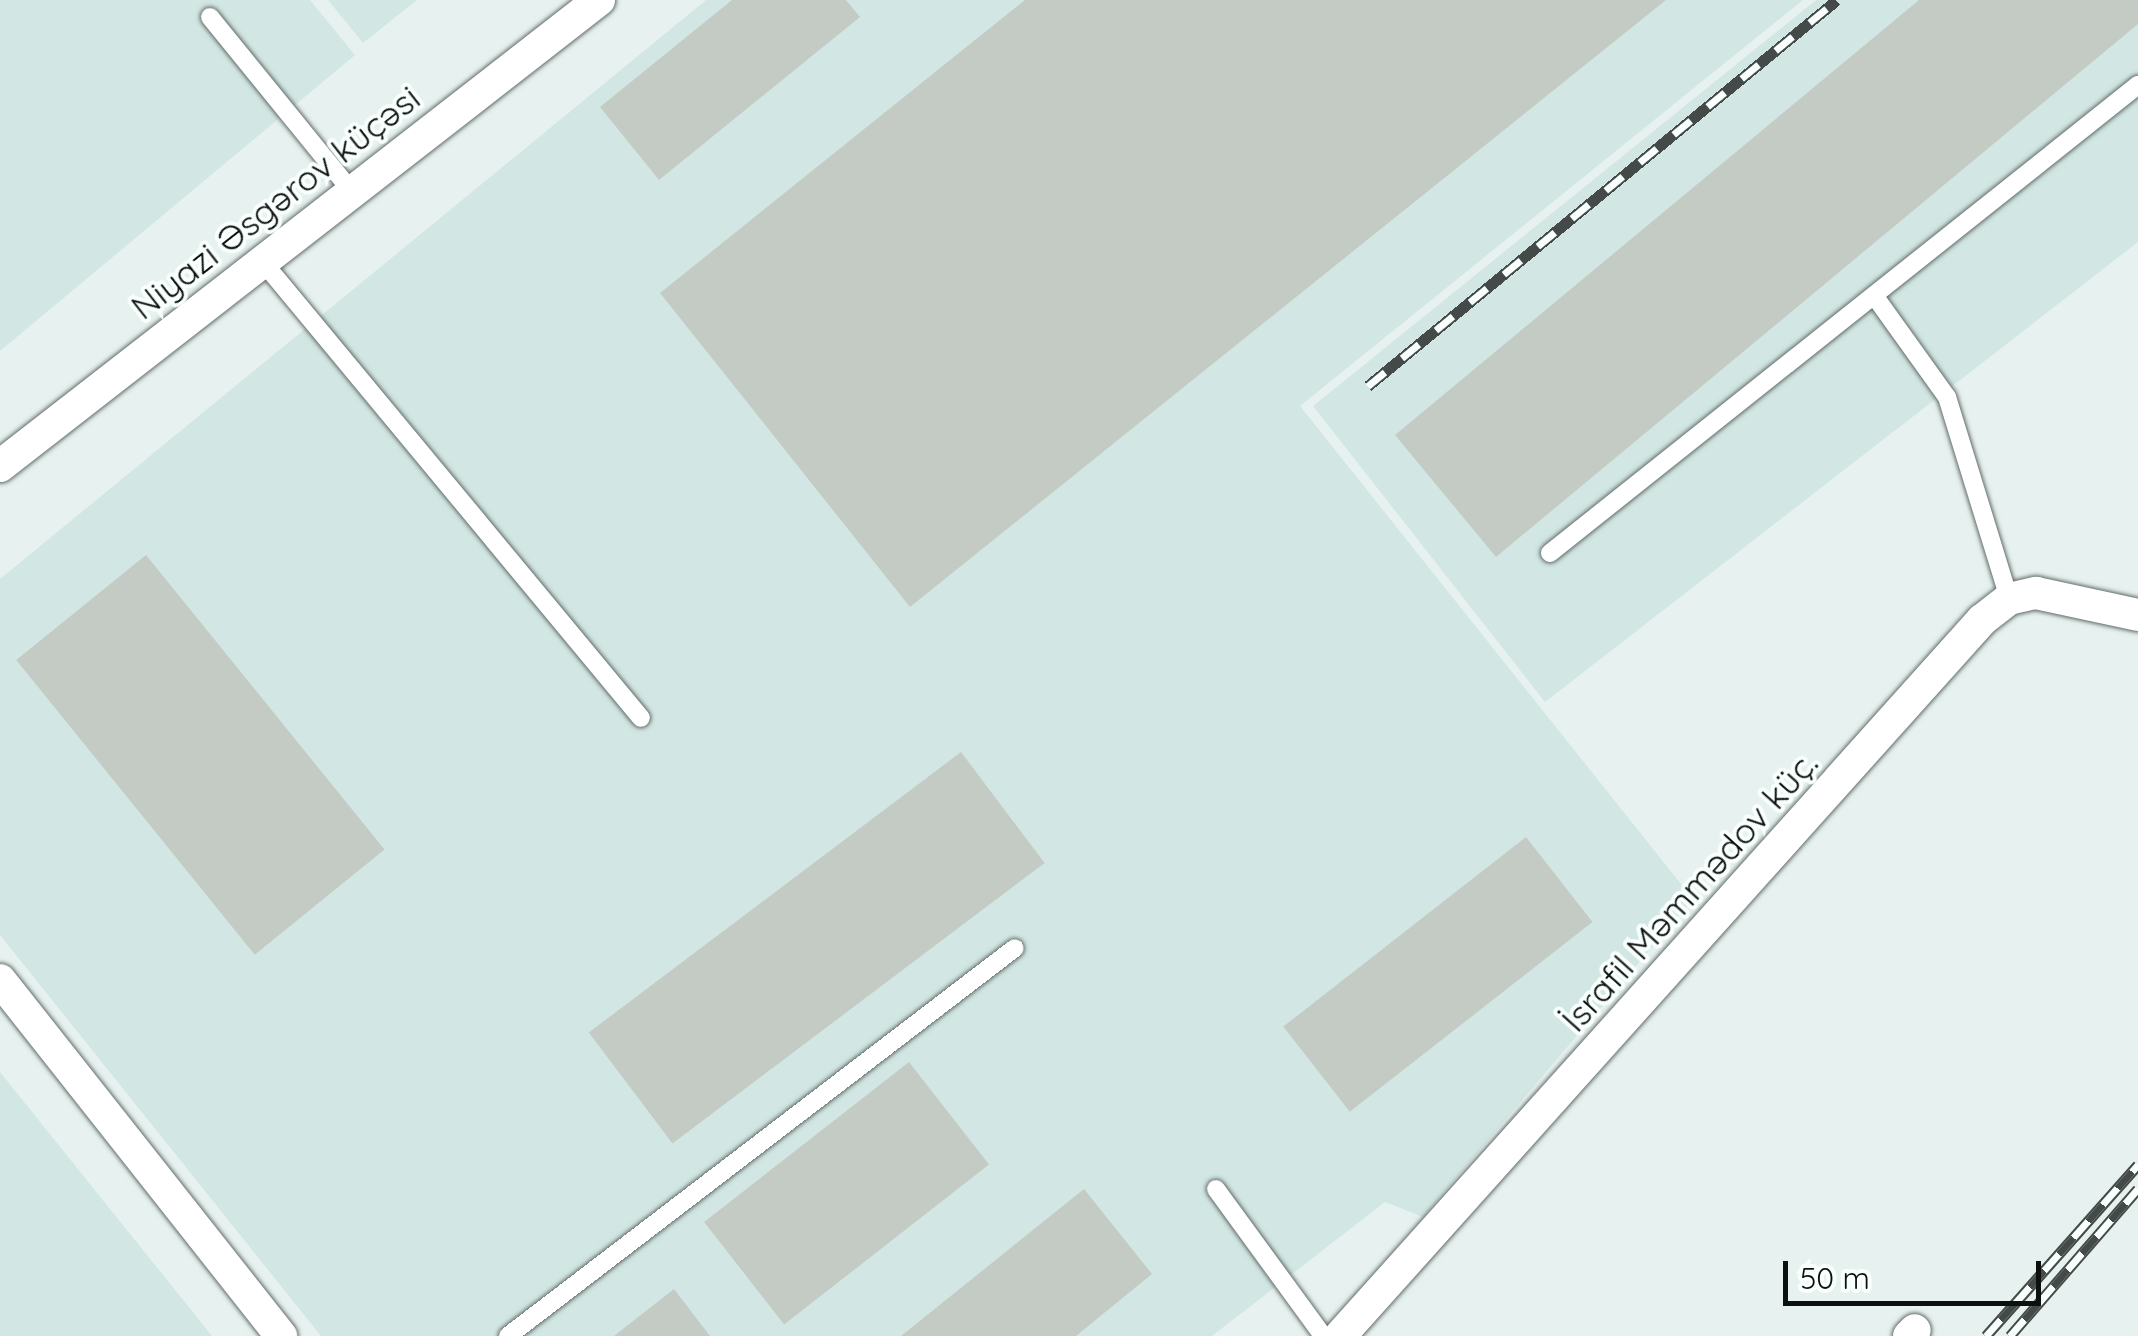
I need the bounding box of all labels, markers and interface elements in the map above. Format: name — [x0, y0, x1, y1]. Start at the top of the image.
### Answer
street label: Niyazi Əsgərov küçəsi — [122, 76, 428, 328]
street label: İsrafil Məmmədov küç. — [1552, 742, 1826, 1040]
scale bar — [1788, 1241, 2046, 1303]
text: 50 m — [1800, 1259, 1870, 1297]

